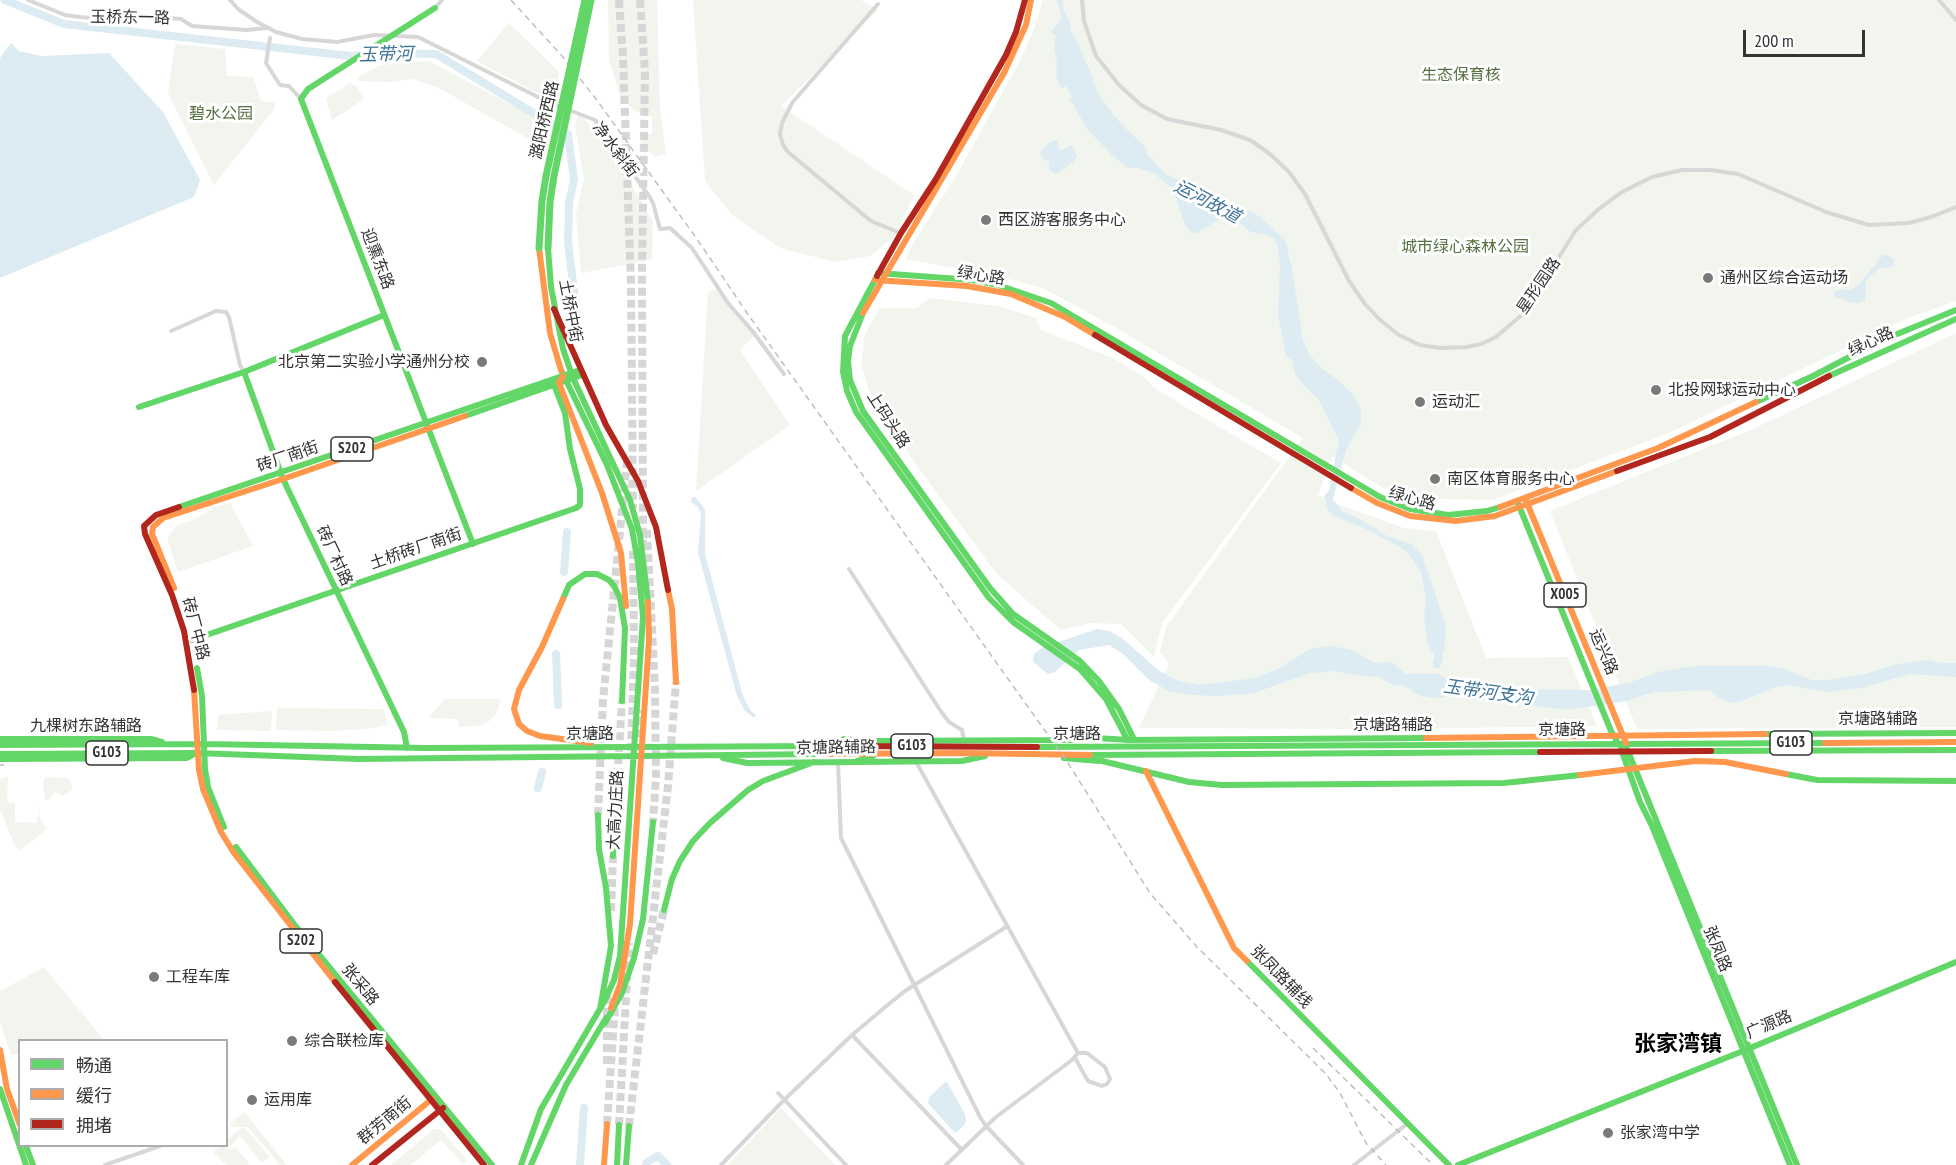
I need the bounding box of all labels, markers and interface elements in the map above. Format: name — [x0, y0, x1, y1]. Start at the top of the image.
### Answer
street label: 玉桥东一路 — [90, 8, 170, 28]
scale bar — [1746, 18, 1868, 56]
text: 200 m — [1754, 29, 1794, 52]
water label: 玉带河 — [359, 44, 413, 66]
park label: 生态保育核 — [1421, 65, 1501, 85]
street label: 潞阳桥西路 — [527, 79, 563, 161]
park label: 碧水公园 — [189, 104, 253, 124]
street label: 净水斜街 — [588, 119, 642, 181]
water label: 运河故道 — [1170, 176, 1244, 228]
place label: 西区游客服务中心 — [998, 210, 1126, 230]
marker: 西区游客服务中心 — [979, 213, 993, 227]
street label: 迎熏东路 — [357, 226, 397, 292]
park label: 城市绿心森林公园 — [1401, 237, 1529, 257]
street label: 星形园路 — [1513, 254, 1565, 318]
street label: 绿心路 — [956, 263, 1006, 289]
place label: 通州区综合运动场 — [1720, 268, 1848, 288]
marker: 通州区综合运动场 — [1701, 271, 1715, 285]
street label: 土桥中街 — [554, 278, 586, 344]
street label: 绿心路 — [1845, 323, 1897, 361]
place label: 北京第二实验小学通州分校 — [278, 352, 470, 372]
marker: 北京第二实验小学通州分校 — [475, 355, 489, 369]
place label: 北投网球运动中心 — [1668, 380, 1796, 400]
marker: 北投网球运动中心 — [1649, 383, 1663, 397]
street label: 上码头路 — [863, 388, 913, 452]
place label: 运动汇 — [1432, 392, 1480, 412]
marker: 运动汇 — [1413, 395, 1427, 409]
road number: S202 — [331, 437, 373, 461]
street label: 砖厂南街 — [255, 438, 321, 476]
place label: 南区体育服务中心 — [1447, 469, 1575, 489]
marker: 南区体育服务中心 — [1428, 472, 1442, 486]
street label: 绿心路 — [1386, 483, 1438, 515]
street label: 砖厂村路 — [312, 523, 356, 589]
street label: 土桥砖厂南街 — [367, 524, 465, 574]
road number: X005 — [1544, 583, 1586, 607]
street label: 砖厂中路 — [177, 596, 213, 662]
street label: 运兴路 — [1585, 626, 1621, 678]
water label: 玉带河支沟 — [1442, 676, 1534, 710]
street label: 京塘路辅路 — [1838, 709, 1918, 729]
street label: 京塘路辅路 — [1353, 715, 1433, 735]
street label: 九棵树东路辅路 — [30, 716, 142, 736]
street label: 京塘路 — [1538, 720, 1586, 740]
street label: 京塘路 — [566, 724, 614, 744]
street label: 京塘路 — [1053, 724, 1101, 744]
road number: G103 — [1770, 731, 1812, 755]
road number: G103 — [891, 734, 933, 758]
street label: 京塘路辅路 — [796, 738, 876, 758]
road number: G103 — [86, 741, 128, 765]
street label: 大高力庄路 — [604, 770, 628, 850]
street label: 张凤路 — [1699, 923, 1735, 975]
road number: S202 — [280, 929, 322, 953]
street label: 张凤路辅线 — [1246, 942, 1316, 1012]
street label: 张采路 — [337, 960, 383, 1010]
place label: 工程车库 — [166, 967, 230, 987]
marker: 工程车库 — [147, 970, 161, 984]
street label: 广源路 — [1743, 1007, 1795, 1043]
place label: 综合联检库 — [304, 1031, 384, 1051]
district label: 张家湾镇 — [1634, 1032, 1722, 1058]
marker: 综合联检库 — [285, 1034, 299, 1048]
legend — [18, 1039, 228, 1147]
text: 畅通 — [76, 1054, 112, 1077]
text: 缓行 — [76, 1084, 112, 1107]
place label: 运用库 — [264, 1090, 312, 1110]
marker: 运用库 — [245, 1093, 259, 1107]
street label: 群芳南街 — [354, 1093, 416, 1149]
text: 拥堵 — [76, 1114, 112, 1137]
place label: 张家湾中学 — [1620, 1123, 1700, 1143]
marker: 张家湾中学 — [1601, 1126, 1615, 1140]

